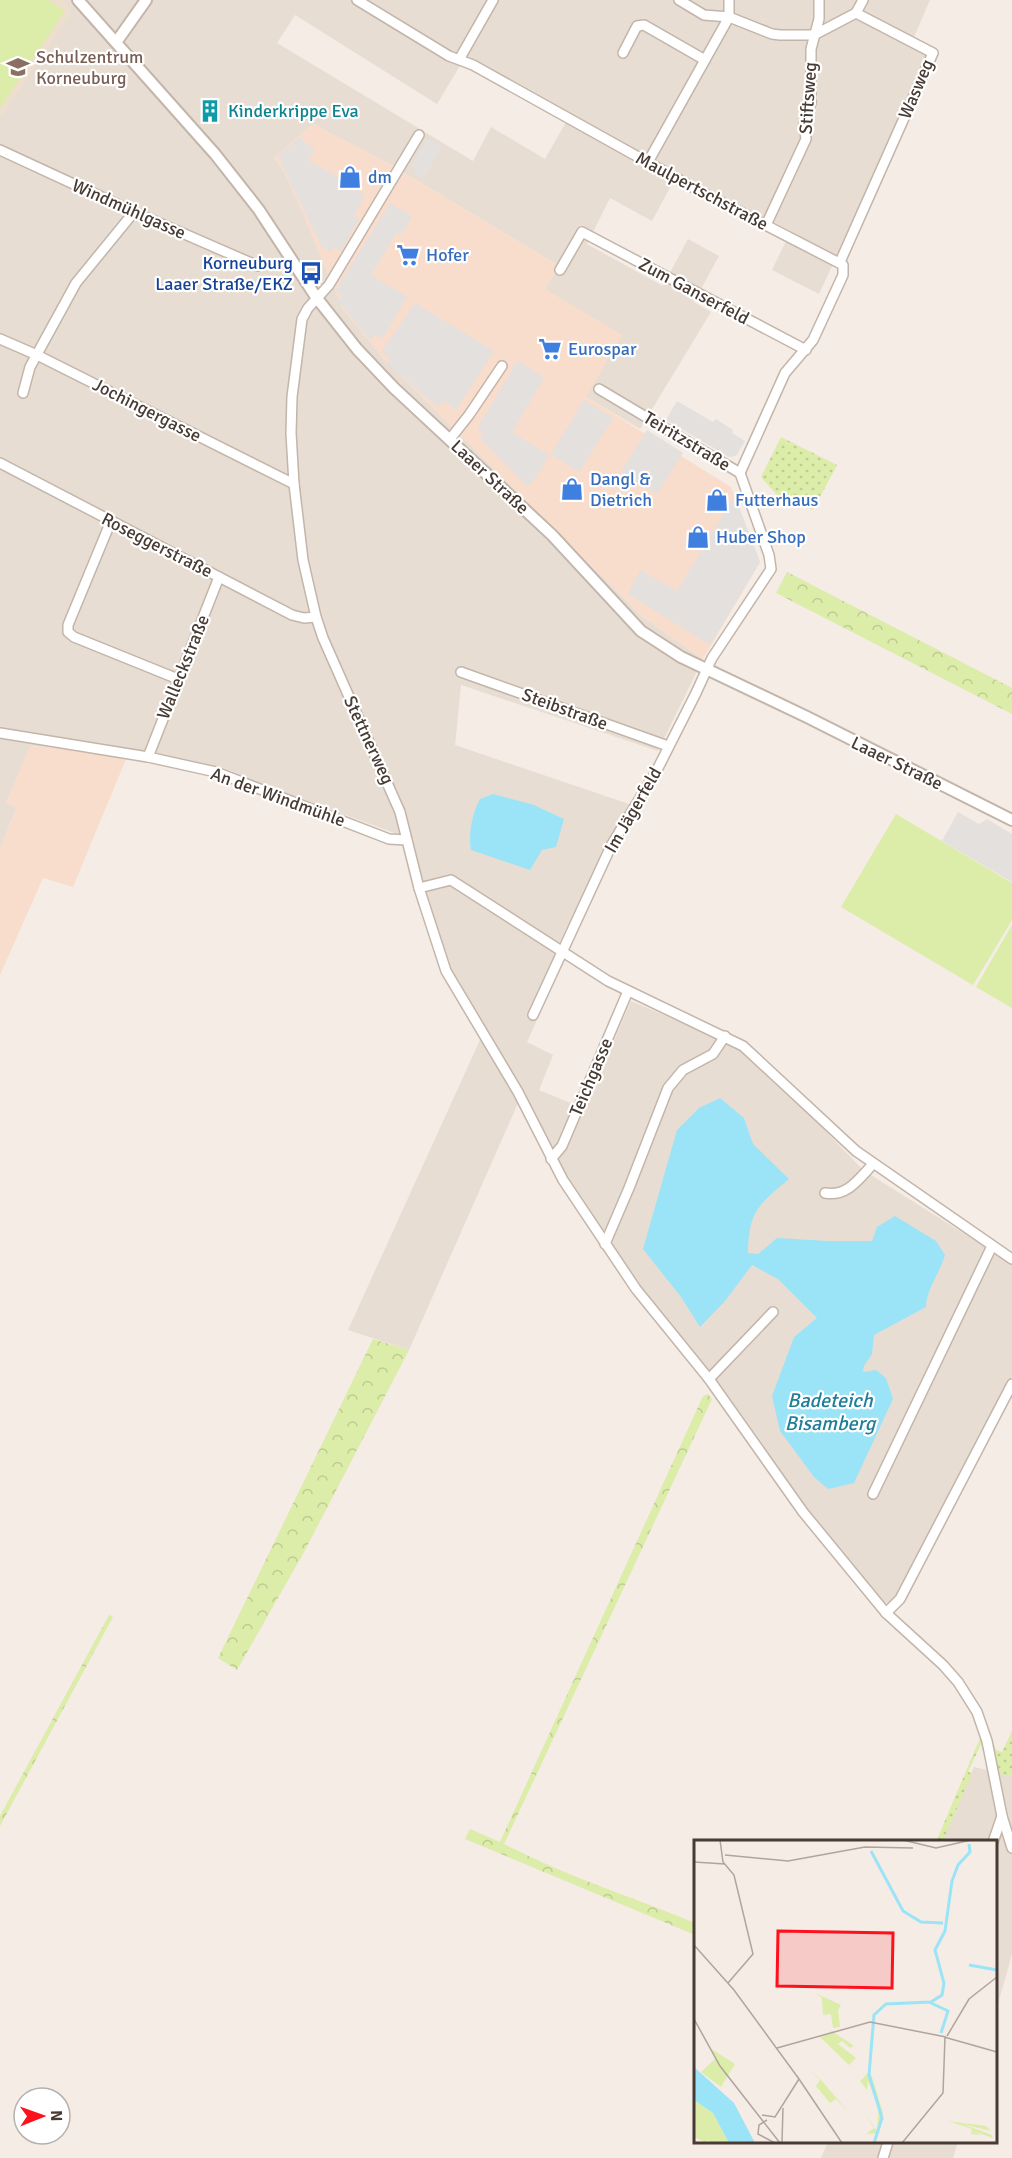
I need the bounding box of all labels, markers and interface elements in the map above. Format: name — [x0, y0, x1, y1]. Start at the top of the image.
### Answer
place label: Schulzentrum Korneuburg — [36, 46, 143, 89]
school or university icon: Schulzentrum Korneuburg — [5, 54, 31, 80]
street label: Wasweg — [894, 56, 938, 122]
street label: Stiftsweg — [795, 61, 821, 135]
building icon: Kinderkrippe Eva — [197, 98, 223, 124]
place label: Kinderkrippe Eva — [228, 100, 359, 122]
street label: Maulpertschstraße — [632, 147, 772, 235]
shop icon: dm — [337, 164, 363, 190]
place label: dm — [368, 166, 392, 188]
street label: Windmühlgasse — [69, 174, 189, 244]
supermarket icon: Hofer — [395, 242, 421, 268]
place label: Hofer — [426, 244, 469, 266]
place label: Korneuburg Laaer Straße/EKZ — [155, 252, 293, 295]
street label: Zum Ganserfeld — [635, 253, 753, 329]
bus stop icon: Korneuburg Laaer Straße/EKZ — [298, 260, 324, 286]
supermarket icon: Eurospar — [537, 336, 563, 362]
place label: Eurospar — [568, 338, 637, 360]
street label: Jochingergasse — [89, 373, 205, 447]
street label: Teiritzstraße — [639, 406, 735, 476]
street label: Laaer Straße — [446, 435, 534, 519]
place label: Dangl & Dietrich — [590, 468, 652, 511]
shop icon: Dangl & Dietrich — [559, 476, 585, 502]
shop icon: Futterhaus — [704, 487, 730, 513]
place label: Futterhaus — [735, 489, 819, 511]
street label: Roseggerstraße — [98, 508, 216, 582]
shop icon: Huber Shop — [685, 524, 711, 550]
place label: Huber Shop — [716, 526, 806, 548]
street label: Walleckstraße — [152, 612, 214, 722]
street label: Steibstraße — [519, 683, 611, 735]
street label: Stettnerweg — [339, 692, 399, 788]
street label: Laaer Straße — [848, 731, 946, 795]
street label: An der Windmühle — [208, 762, 348, 832]
street label: Im Jägerfeld — [600, 763, 666, 857]
street label: Teichgasse — [565, 1035, 617, 1119]
water label: Badeteich Bisamberg — [785, 1388, 877, 1436]
inset map — [694, 1840, 997, 2143]
north arrow — [12, 2086, 72, 2146]
text: N — [46, 2110, 66, 2121]

